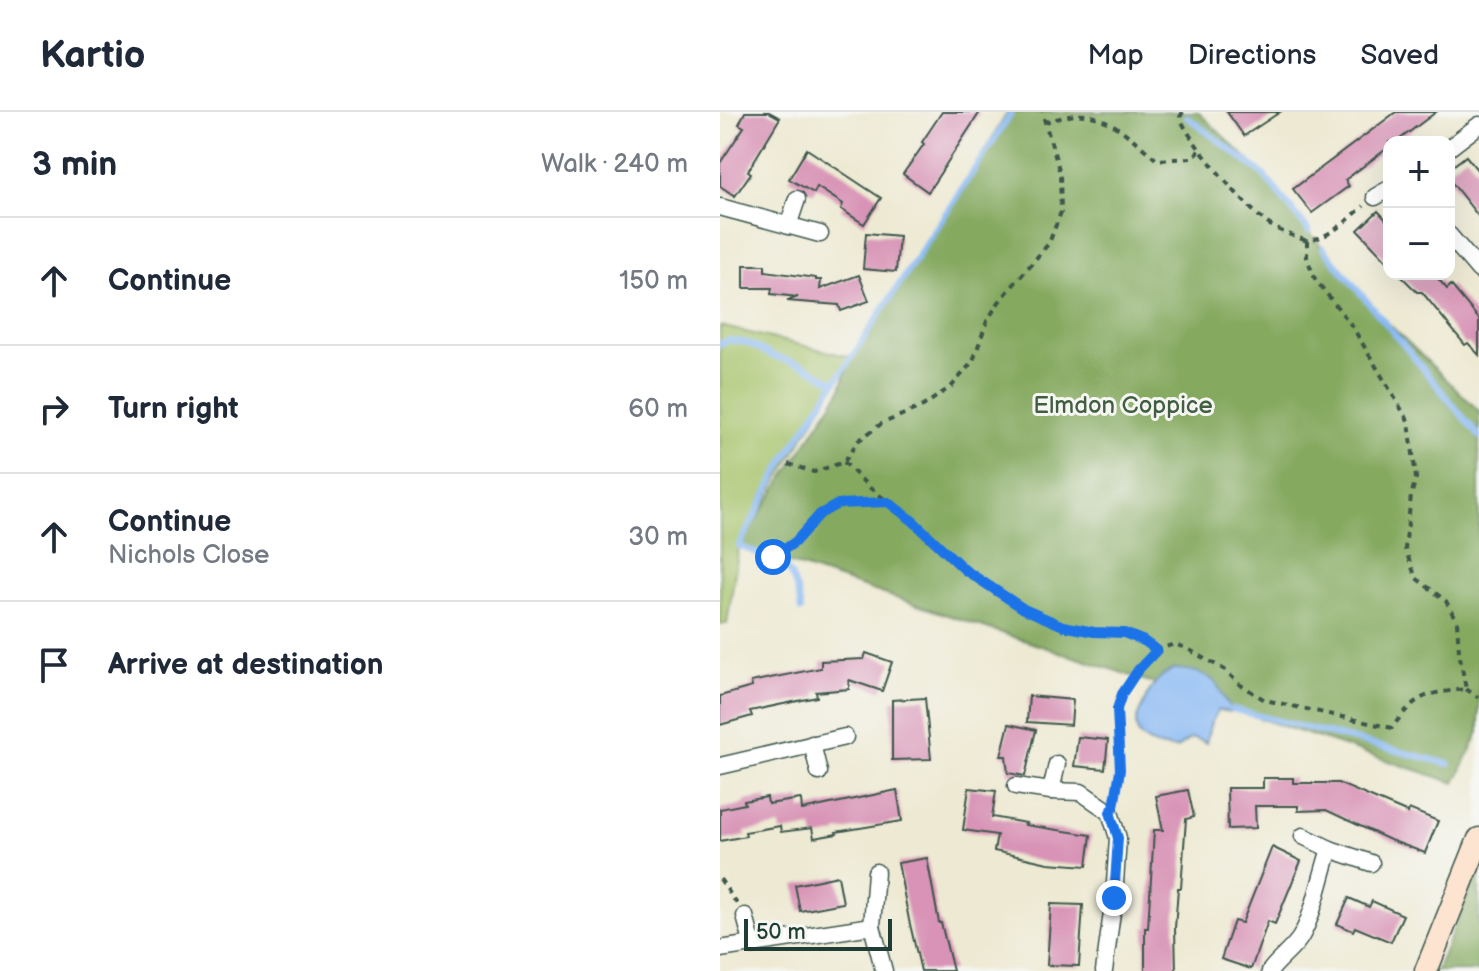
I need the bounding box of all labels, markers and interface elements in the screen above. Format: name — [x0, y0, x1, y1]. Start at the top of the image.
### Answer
text: Kartio — [40, 33, 146, 78]
text: Map — [1087, 39, 1144, 72]
text: Directions — [1188, 39, 1316, 72]
text: Saved — [1360, 39, 1439, 72]
map controls — [1383, 136, 1455, 280]
button: + — [1383, 136, 1455, 208]
text: 3 min — [32, 144, 117, 185]
text: Walk · 240 m — [541, 149, 688, 180]
button: − — [1383, 208, 1455, 280]
icon: ahead — [32, 259, 76, 303]
text: Continue — [108, 263, 231, 299]
text: 150 m — [619, 266, 688, 297]
icon: right — [32, 387, 76, 431]
text: Turn right — [108, 391, 239, 427]
park label: Elmdon Coppice — [1033, 391, 1213, 420]
text: 60 m — [628, 394, 688, 425]
text: Continue — [108, 504, 231, 540]
icon: ahead — [32, 515, 76, 559]
text: 30 m — [628, 522, 688, 553]
route start — [755, 539, 791, 575]
text: Nichols Close — [108, 540, 269, 571]
icon: arrive — [32, 643, 76, 687]
text: Arrive at destination — [108, 647, 384, 683]
route end — [1096, 880, 1132, 916]
scale bar — [744, 915, 892, 951]
text: 50 m — [756, 919, 806, 946]

